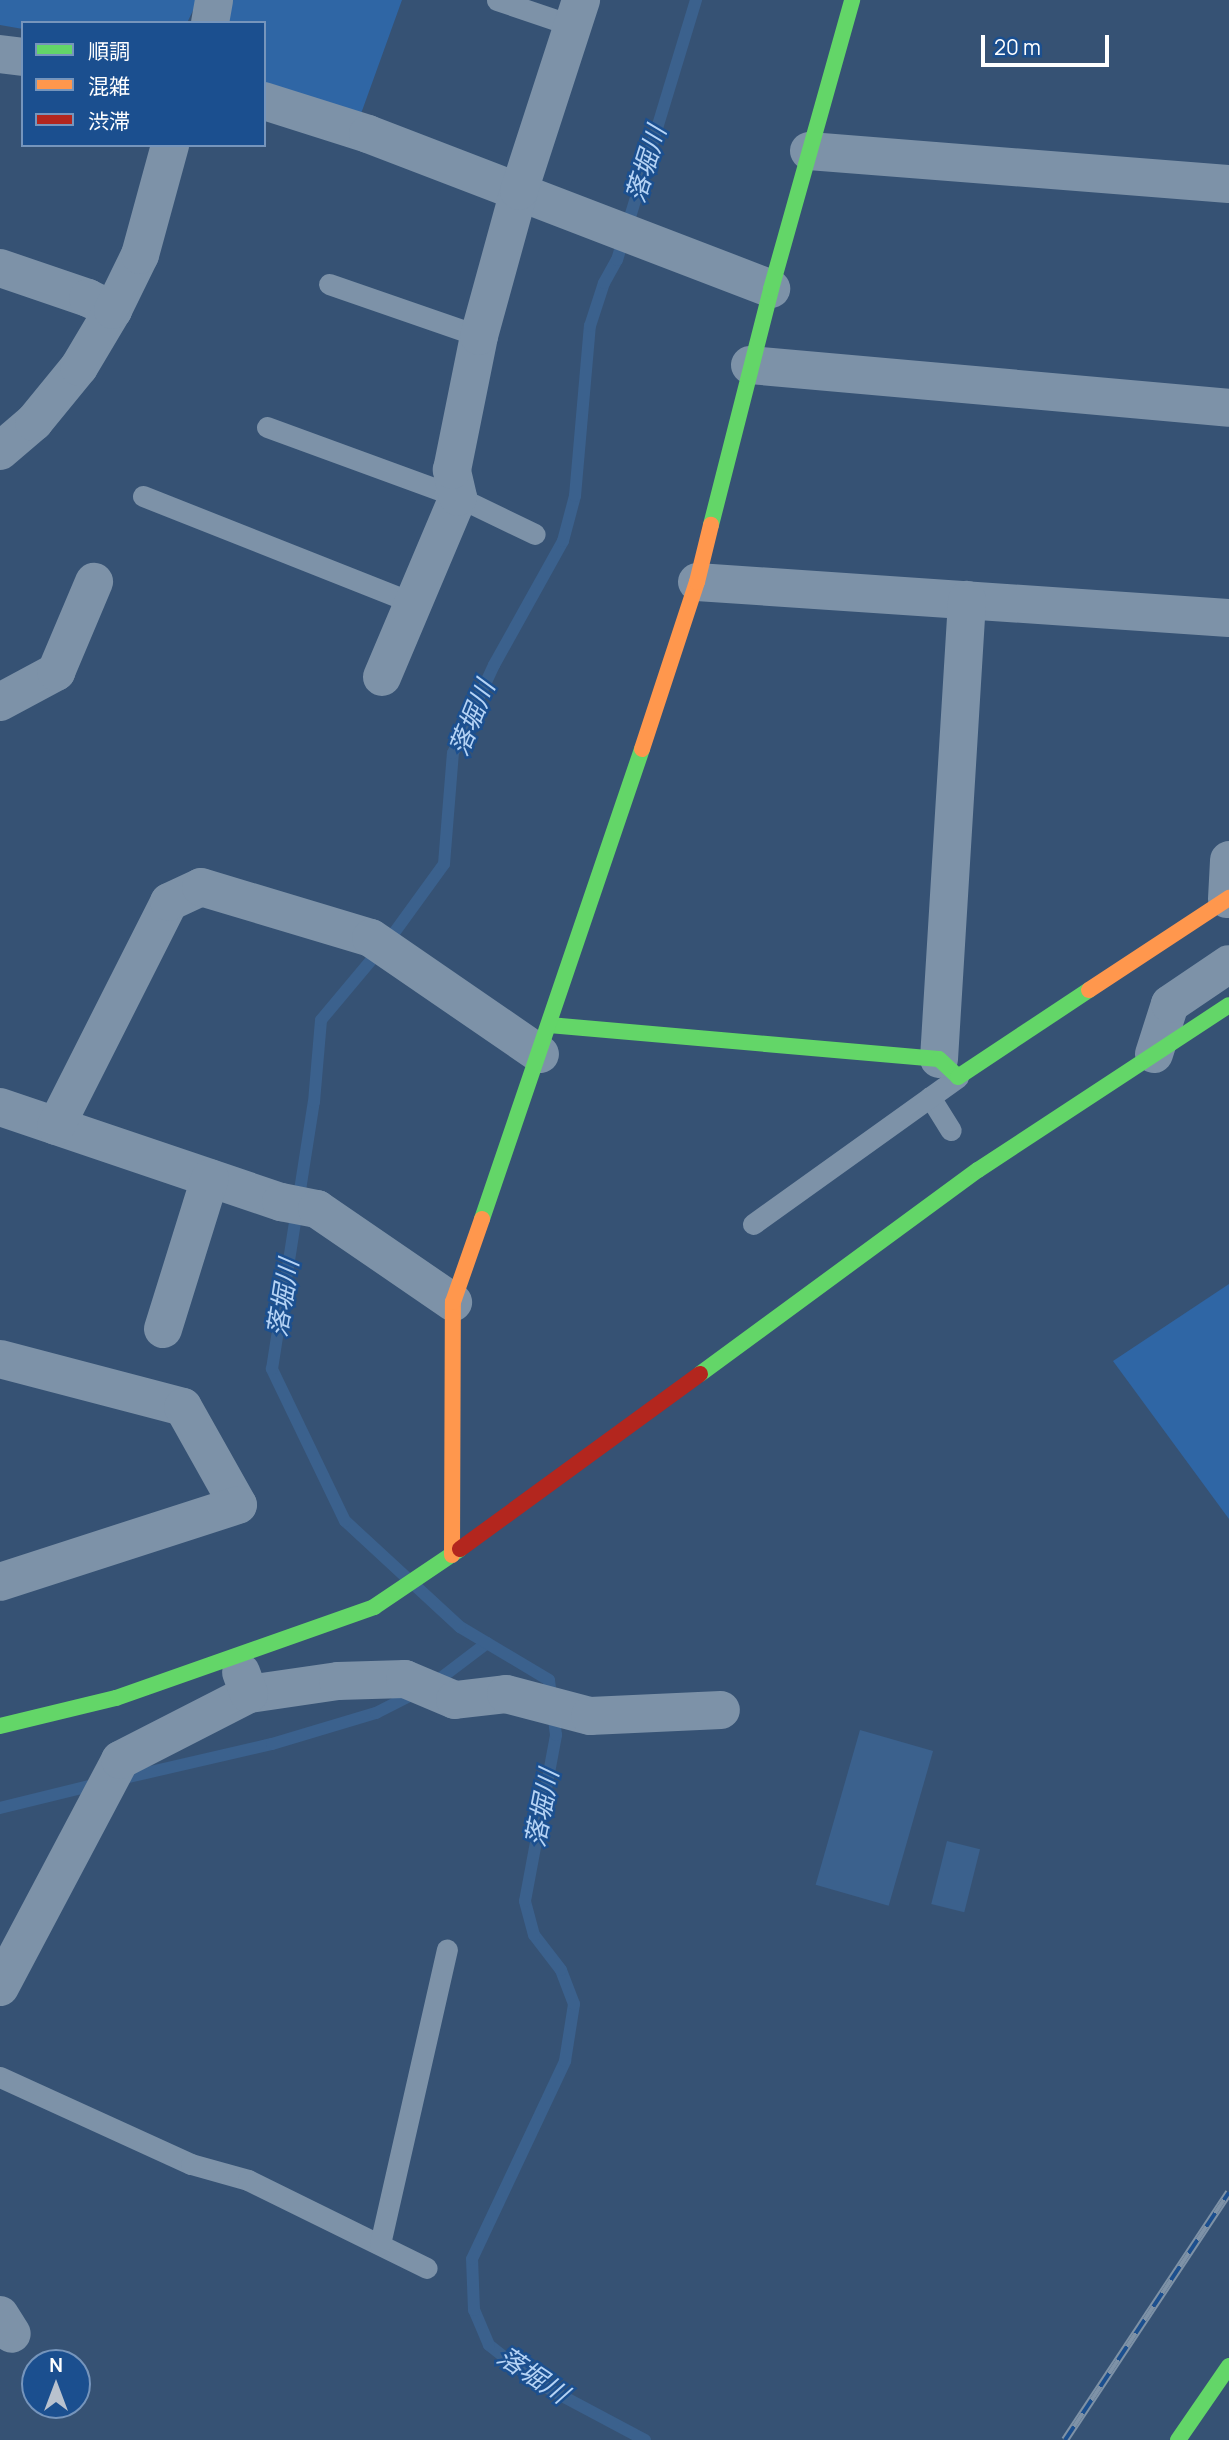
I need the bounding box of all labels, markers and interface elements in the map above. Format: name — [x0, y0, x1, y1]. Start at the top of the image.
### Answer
legend — [21, 21, 266, 147]
scale bar — [984, 21, 1112, 65]
text: 20 m — [994, 33, 1041, 61]
text: 順調 — [88, 37, 130, 65]
text: 混雑 — [88, 72, 130, 100]
text: 渋滞 — [88, 107, 130, 135]
water label: 落堀川 — [620, 122, 672, 206]
water label: 落堀川 — [443, 676, 501, 760]
water label: 落堀川 — [261, 1257, 305, 1339]
water label: 落堀川 — [519, 1767, 565, 1849]
water label: 落堀川 — [492, 2340, 574, 2410]
north arrow — [21, 2349, 91, 2419]
text: N — [49, 2352, 63, 2378]

